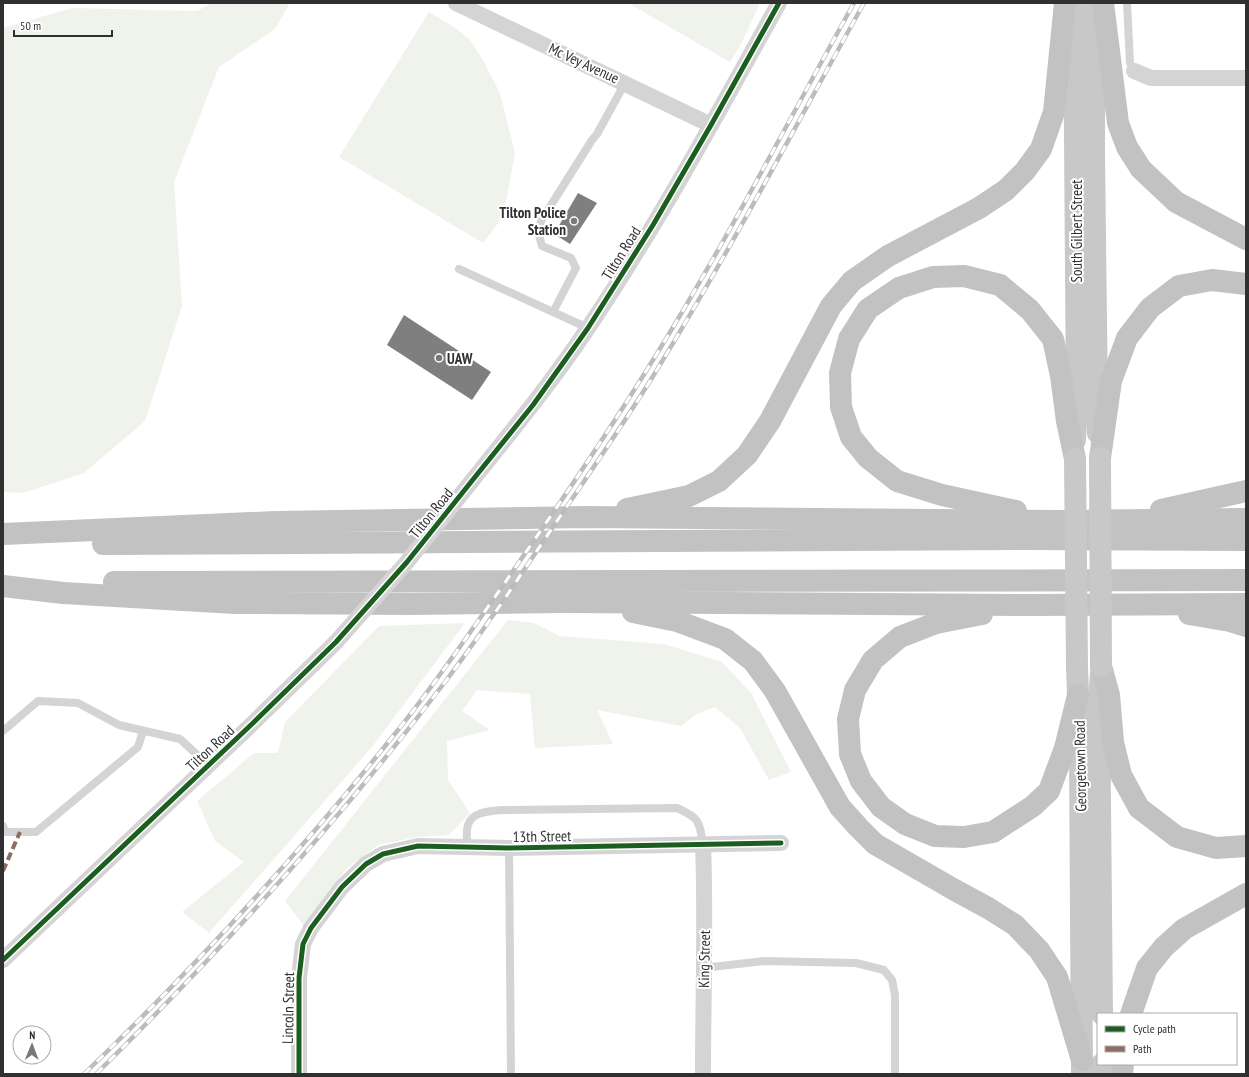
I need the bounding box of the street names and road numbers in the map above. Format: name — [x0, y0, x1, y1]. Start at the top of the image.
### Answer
street label: Mc Vey Avenue — [546, 38, 622, 88]
street label: South Gilbert Street — [1067, 180, 1086, 282]
street label: Tilton Road — [597, 223, 645, 283]
street label: Tilton Road — [405, 484, 457, 542]
street label: Georgetown Road — [1070, 720, 1090, 812]
street label: Tilton Road — [182, 721, 238, 775]
street label: 13th Street — [513, 826, 571, 846]
street label: King Street — [694, 930, 714, 988]
street label: Lincoln Street — [278, 972, 298, 1044]

